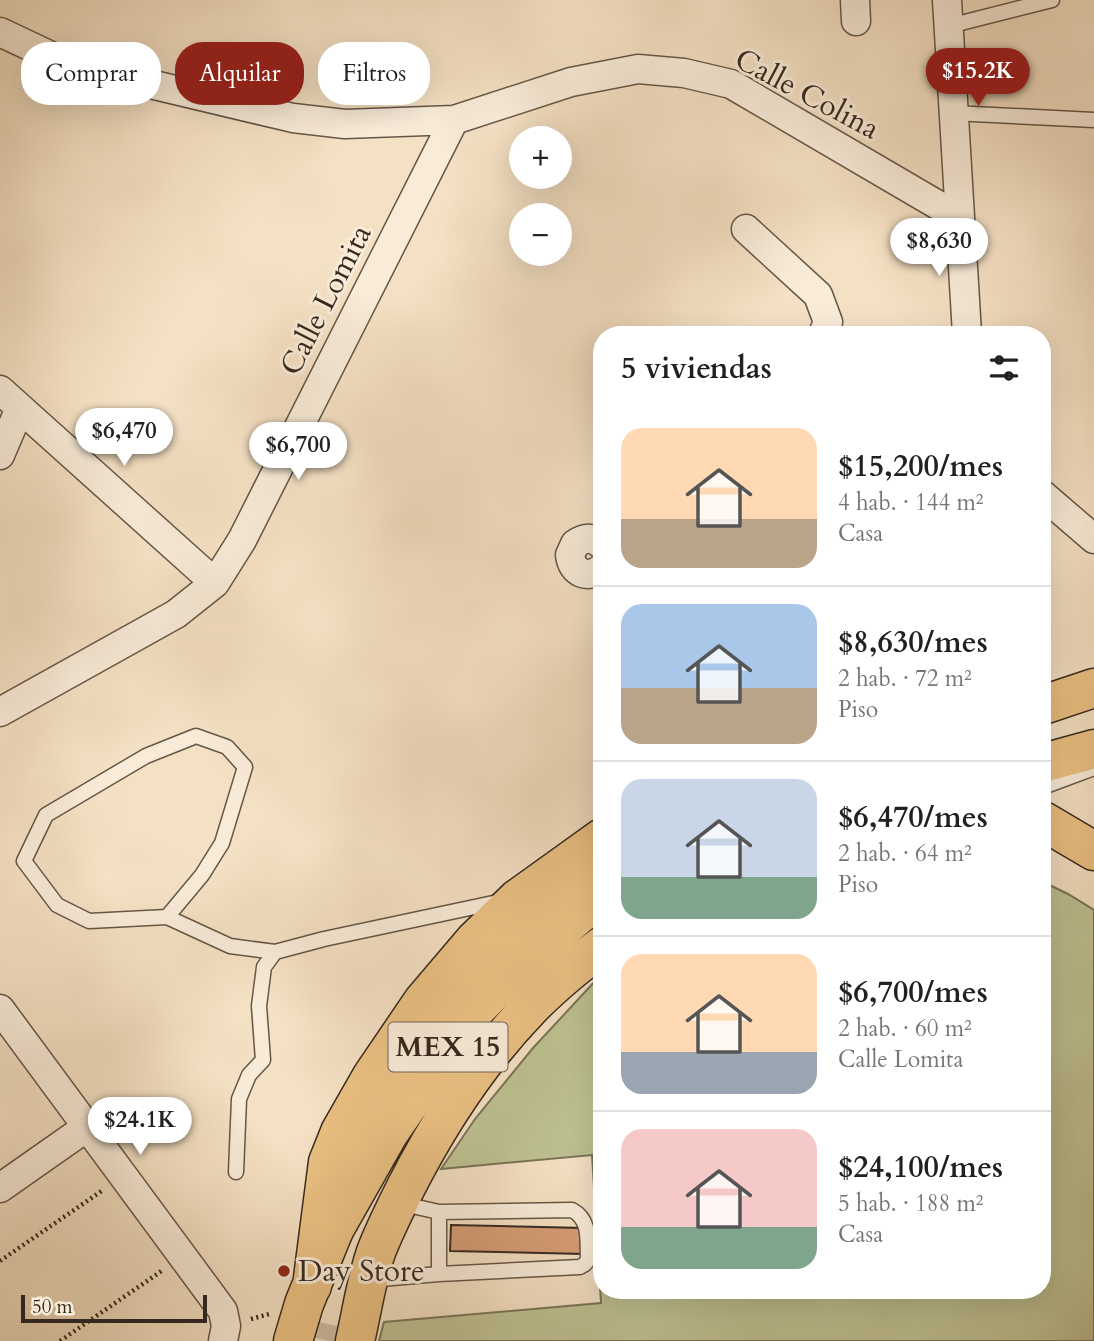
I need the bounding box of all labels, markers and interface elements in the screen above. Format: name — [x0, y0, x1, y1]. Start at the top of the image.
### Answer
street label: Calle Colina — [728, 39, 886, 149]
chip: Comprar — [21, 42, 161, 105]
chip: Alquilar — [175, 42, 304, 105]
chip: Filtros — [318, 42, 430, 105]
pin: $15.2K — [921, 48, 1035, 108]
text: $15.2K — [942, 55, 1014, 86]
map controls — [509, 126, 572, 266]
button: + — [509, 126, 572, 189]
button: − — [509, 203, 572, 266]
street label: Calle Lomita — [271, 218, 381, 382]
pin: $8,630 — [882, 218, 996, 278]
text: $8,630 — [906, 225, 972, 256]
text: 5 viviendas — [621, 348, 772, 389]
icon: filters — [985, 349, 1023, 387]
pin: $6,470 — [67, 408, 181, 468]
text: $6,470 — [91, 415, 157, 446]
pin: $6,700 — [241, 422, 355, 482]
text: $6,700 — [265, 429, 331, 460]
text: $15,200/mes — [838, 446, 1003, 487]
icon: home — [677, 456, 761, 540]
text: 4 hab. · 144 m² — [838, 487, 984, 518]
text: Casa — [838, 518, 883, 549]
text: $8,630/mes — [838, 622, 988, 663]
icon: home — [677, 632, 761, 716]
text: 2 hab. · 72 m² — [838, 663, 972, 694]
text: Piso — [838, 694, 878, 725]
text: $6,470/mes — [838, 797, 988, 838]
icon: home — [677, 807, 761, 891]
text: 2 hab. · 64 m² — [838, 838, 972, 869]
text: Piso — [838, 869, 878, 900]
text: $6,700/mes — [838, 972, 988, 1013]
icon: home — [677, 982, 761, 1066]
text: 2 hab. · 60 m² — [838, 1013, 972, 1044]
road number: MEX 15 — [388, 1023, 508, 1072]
text: Calle Lomita — [838, 1044, 963, 1075]
pin: $24.1K — [83, 1098, 197, 1157]
text: $24.1K — [104, 1104, 176, 1135]
text: $24,100/mes — [838, 1147, 1003, 1188]
icon: home — [677, 1157, 761, 1241]
text: 5 hab. · 188 m² — [838, 1188, 984, 1219]
text: Casa — [838, 1219, 883, 1250]
place label: Day Store — [298, 1251, 425, 1292]
marker: Day Store — [276, 1263, 292, 1279]
scale bar — [21, 1292, 206, 1324]
text: 50 m — [32, 1294, 73, 1320]

